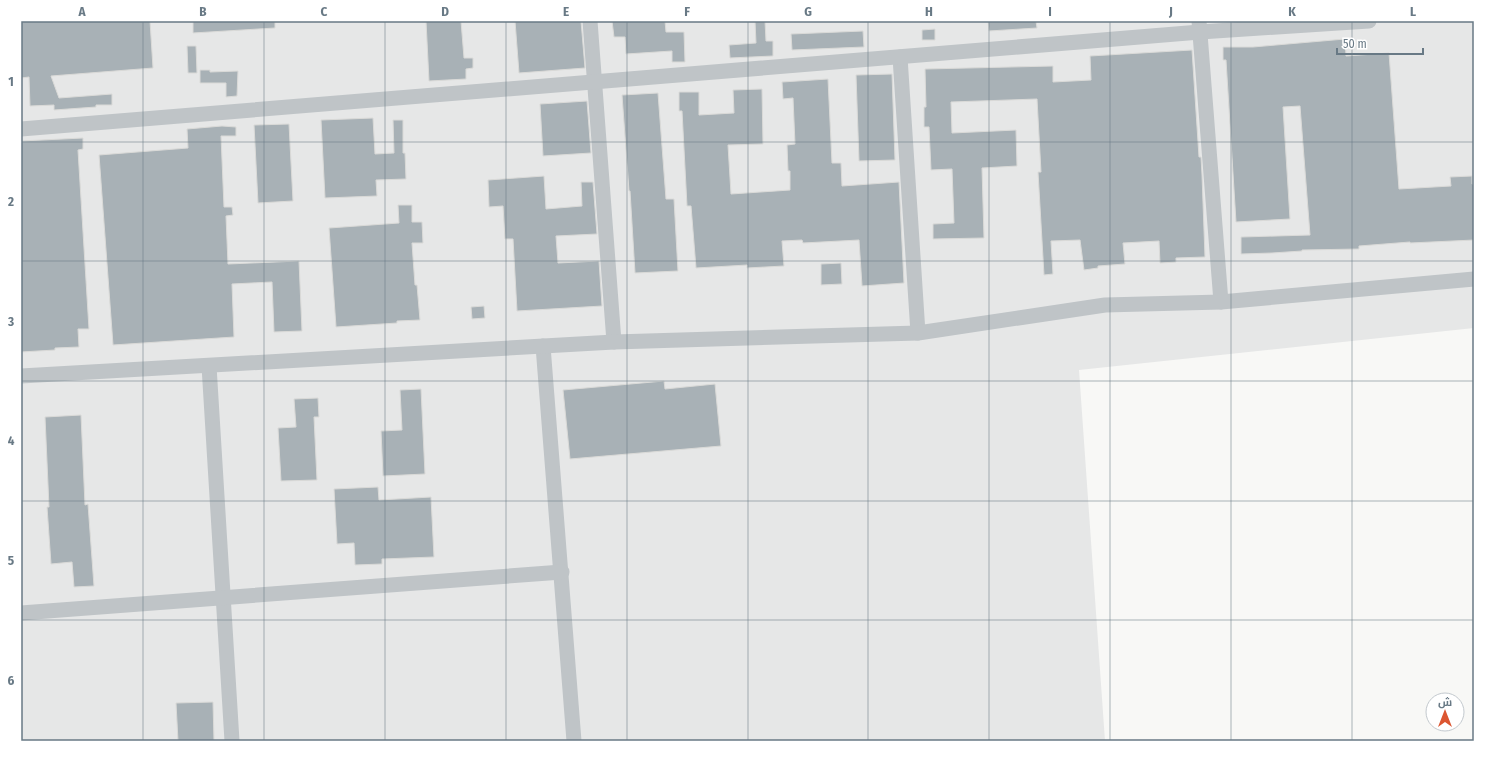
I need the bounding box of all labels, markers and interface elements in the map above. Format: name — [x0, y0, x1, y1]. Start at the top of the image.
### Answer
text: A — [77, 4, 86, 19]
text: B — [199, 4, 207, 19]
text: C — [321, 4, 328, 19]
text: D — [441, 4, 449, 19]
text: E — [563, 4, 569, 19]
text: F — [684, 4, 690, 19]
text: G — [804, 4, 812, 19]
text: H — [925, 4, 933, 19]
text: I — [1048, 4, 1052, 19]
text: J — [1168, 4, 1173, 19]
text: K — [1288, 4, 1296, 19]
text: L — [1410, 4, 1416, 19]
scale bar — [1337, 30, 1423, 56]
text: 50 m — [1343, 37, 1367, 51]
text: 1 — [8, 74, 14, 89]
text: 2 — [7, 194, 14, 209]
text: 3 — [7, 314, 14, 329]
text: 4 — [8, 433, 15, 448]
text: 5 — [8, 553, 14, 568]
text: 6 — [8, 673, 15, 688]
north arrow — [1425, 692, 1465, 732]
text: ش — [1438, 696, 1452, 709]

